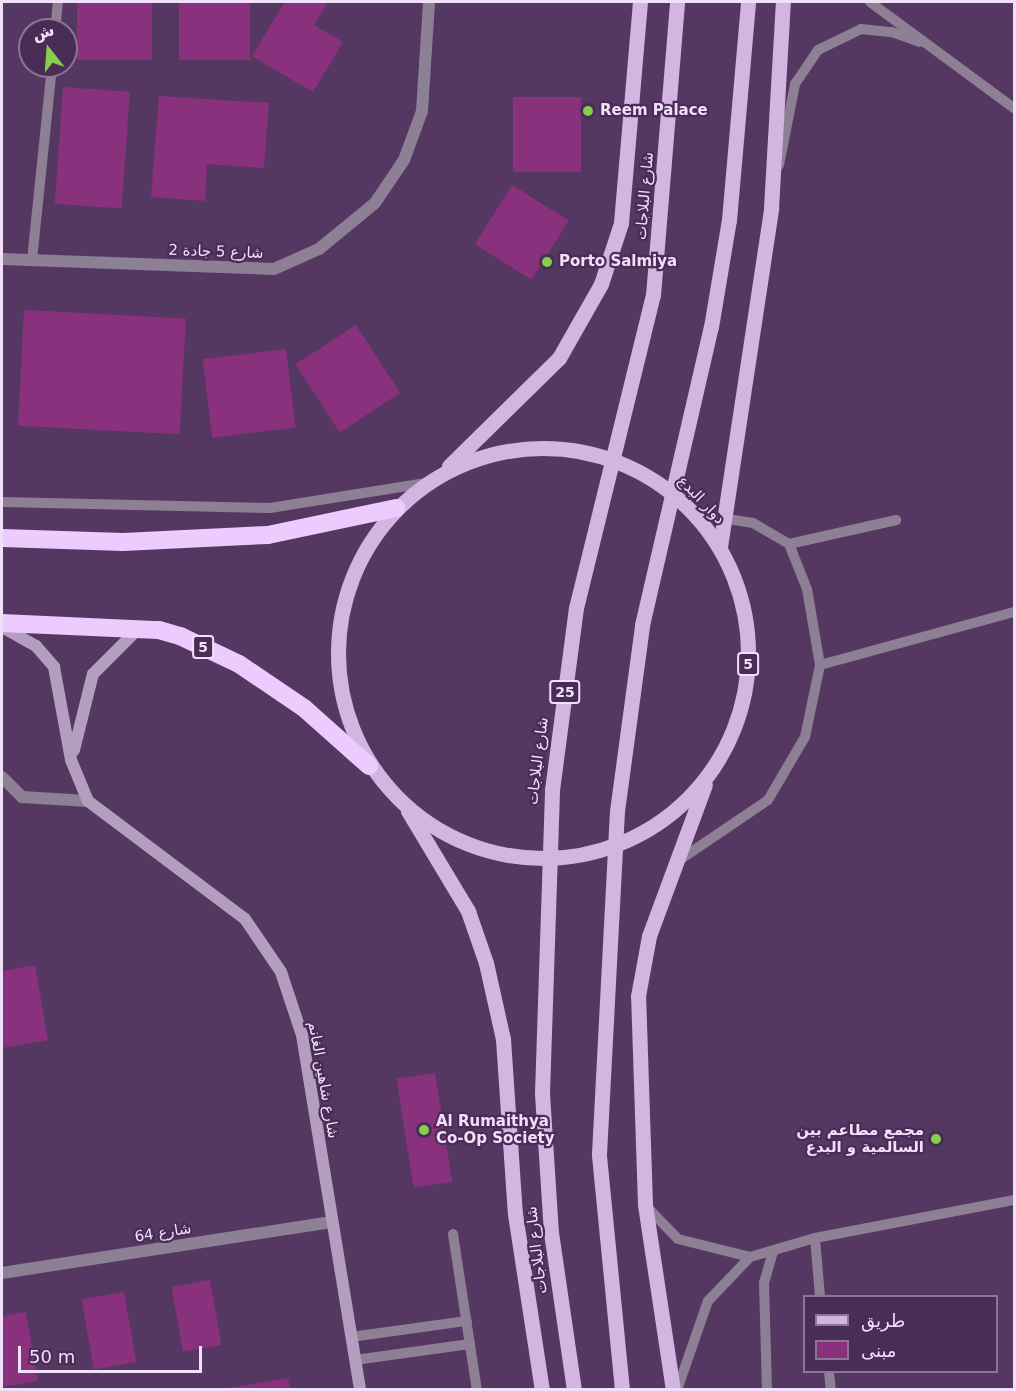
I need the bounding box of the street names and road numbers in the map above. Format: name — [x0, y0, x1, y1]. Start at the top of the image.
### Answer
street label: شارع البلاجات — [632, 151, 658, 241]
street label: شارع 5 جادة 2 — [168, 241, 264, 263]
street label: دوار البدع — [674, 472, 728, 528]
road number: 5 — [191, 636, 215, 658]
road number: 5 — [736, 653, 760, 675]
road number: 25 — [548, 681, 582, 703]
street label: شارع البلاجات — [524, 716, 552, 806]
street label: شارع شاهين الغانم — [304, 1020, 342, 1140]
street label: شارع البلاجات — [523, 1205, 551, 1295]
street label: شارع 64 — [133, 1220, 193, 1246]

